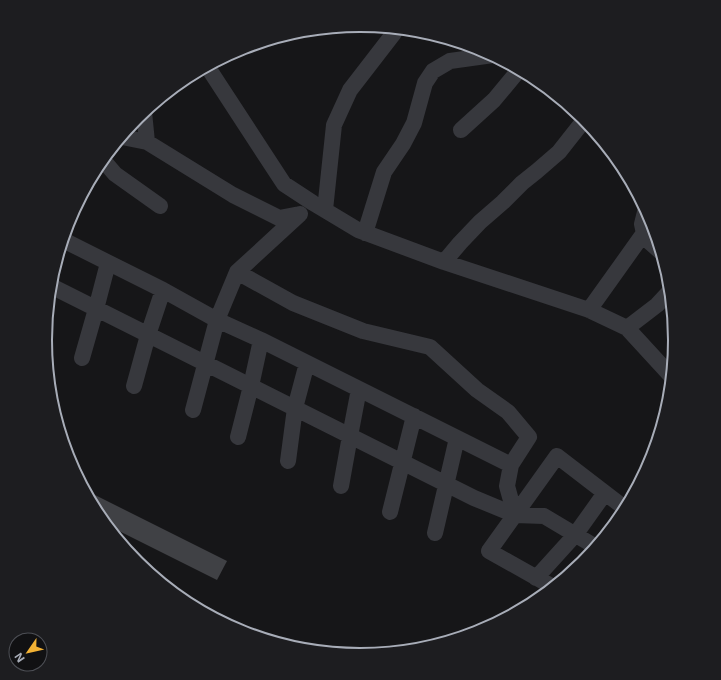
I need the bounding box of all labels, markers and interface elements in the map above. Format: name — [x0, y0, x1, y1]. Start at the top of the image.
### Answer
north arrow — [8, 632, 48, 672]
text: N — [12, 650, 28, 665]

